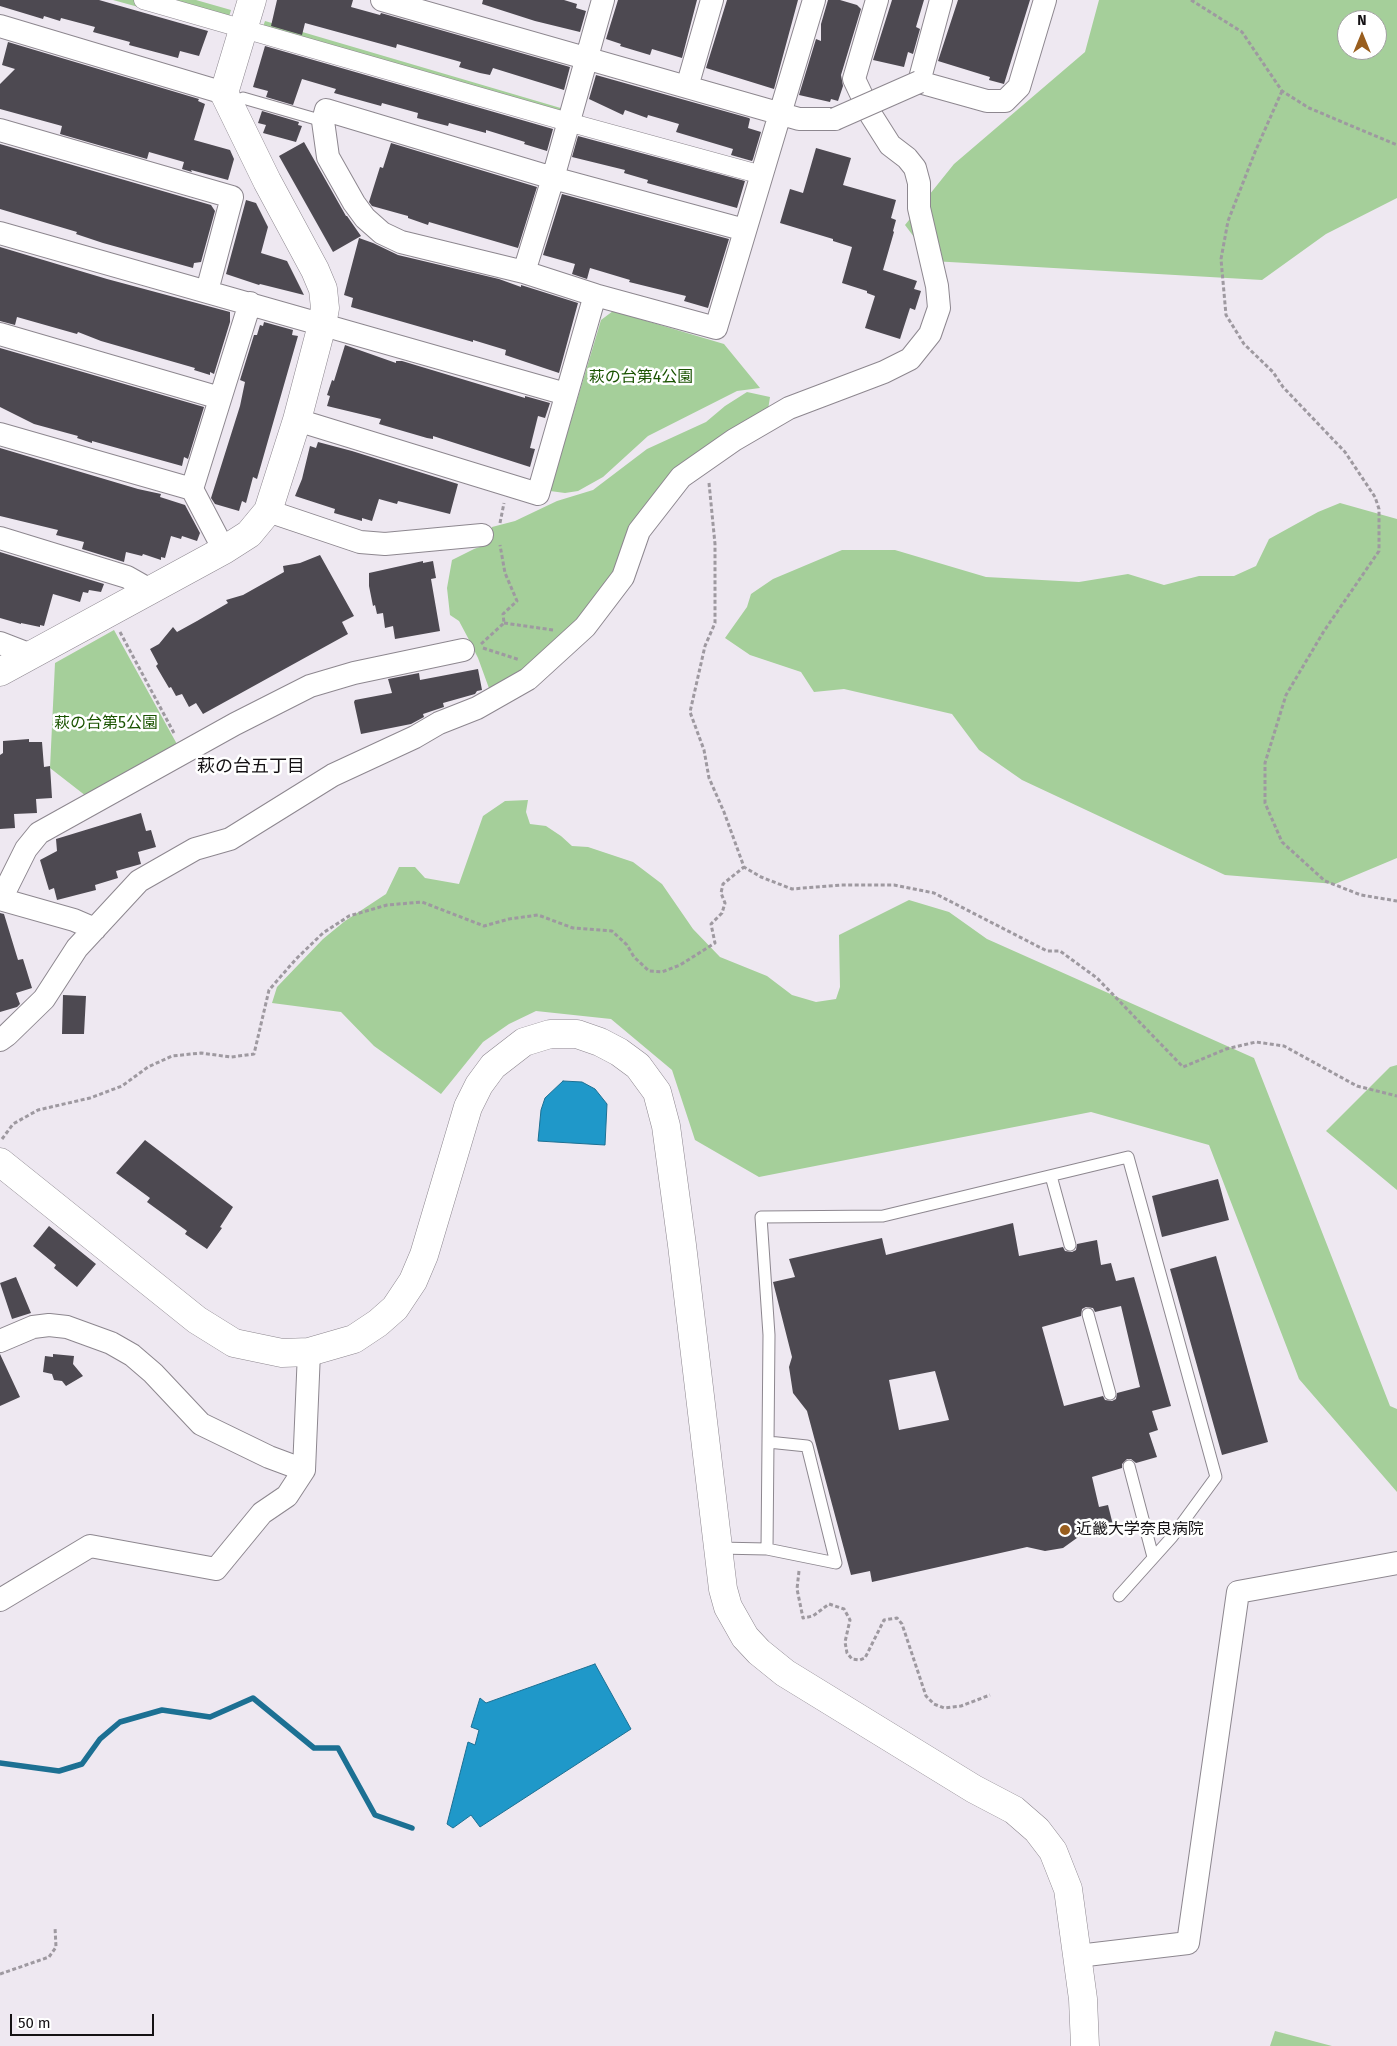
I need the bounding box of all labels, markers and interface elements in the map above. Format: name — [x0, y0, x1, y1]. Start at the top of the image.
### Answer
north arrow — [1337, 10, 1387, 60]
text: N — [1357, 12, 1367, 29]
park label: 萩の台第4公園 — [589, 368, 693, 388]
park label: 萩の台第5公園 — [54, 714, 158, 734]
district label: 萩の台五丁目 — [197, 756, 305, 778]
place label: 近畿大学奈良病院 — [1076, 1520, 1204, 1540]
marker: 近畿大学奈良病院 — [1058, 1523, 1072, 1537]
scale bar — [12, 2004, 156, 2036]
text: 50 m — [18, 2014, 51, 2032]

